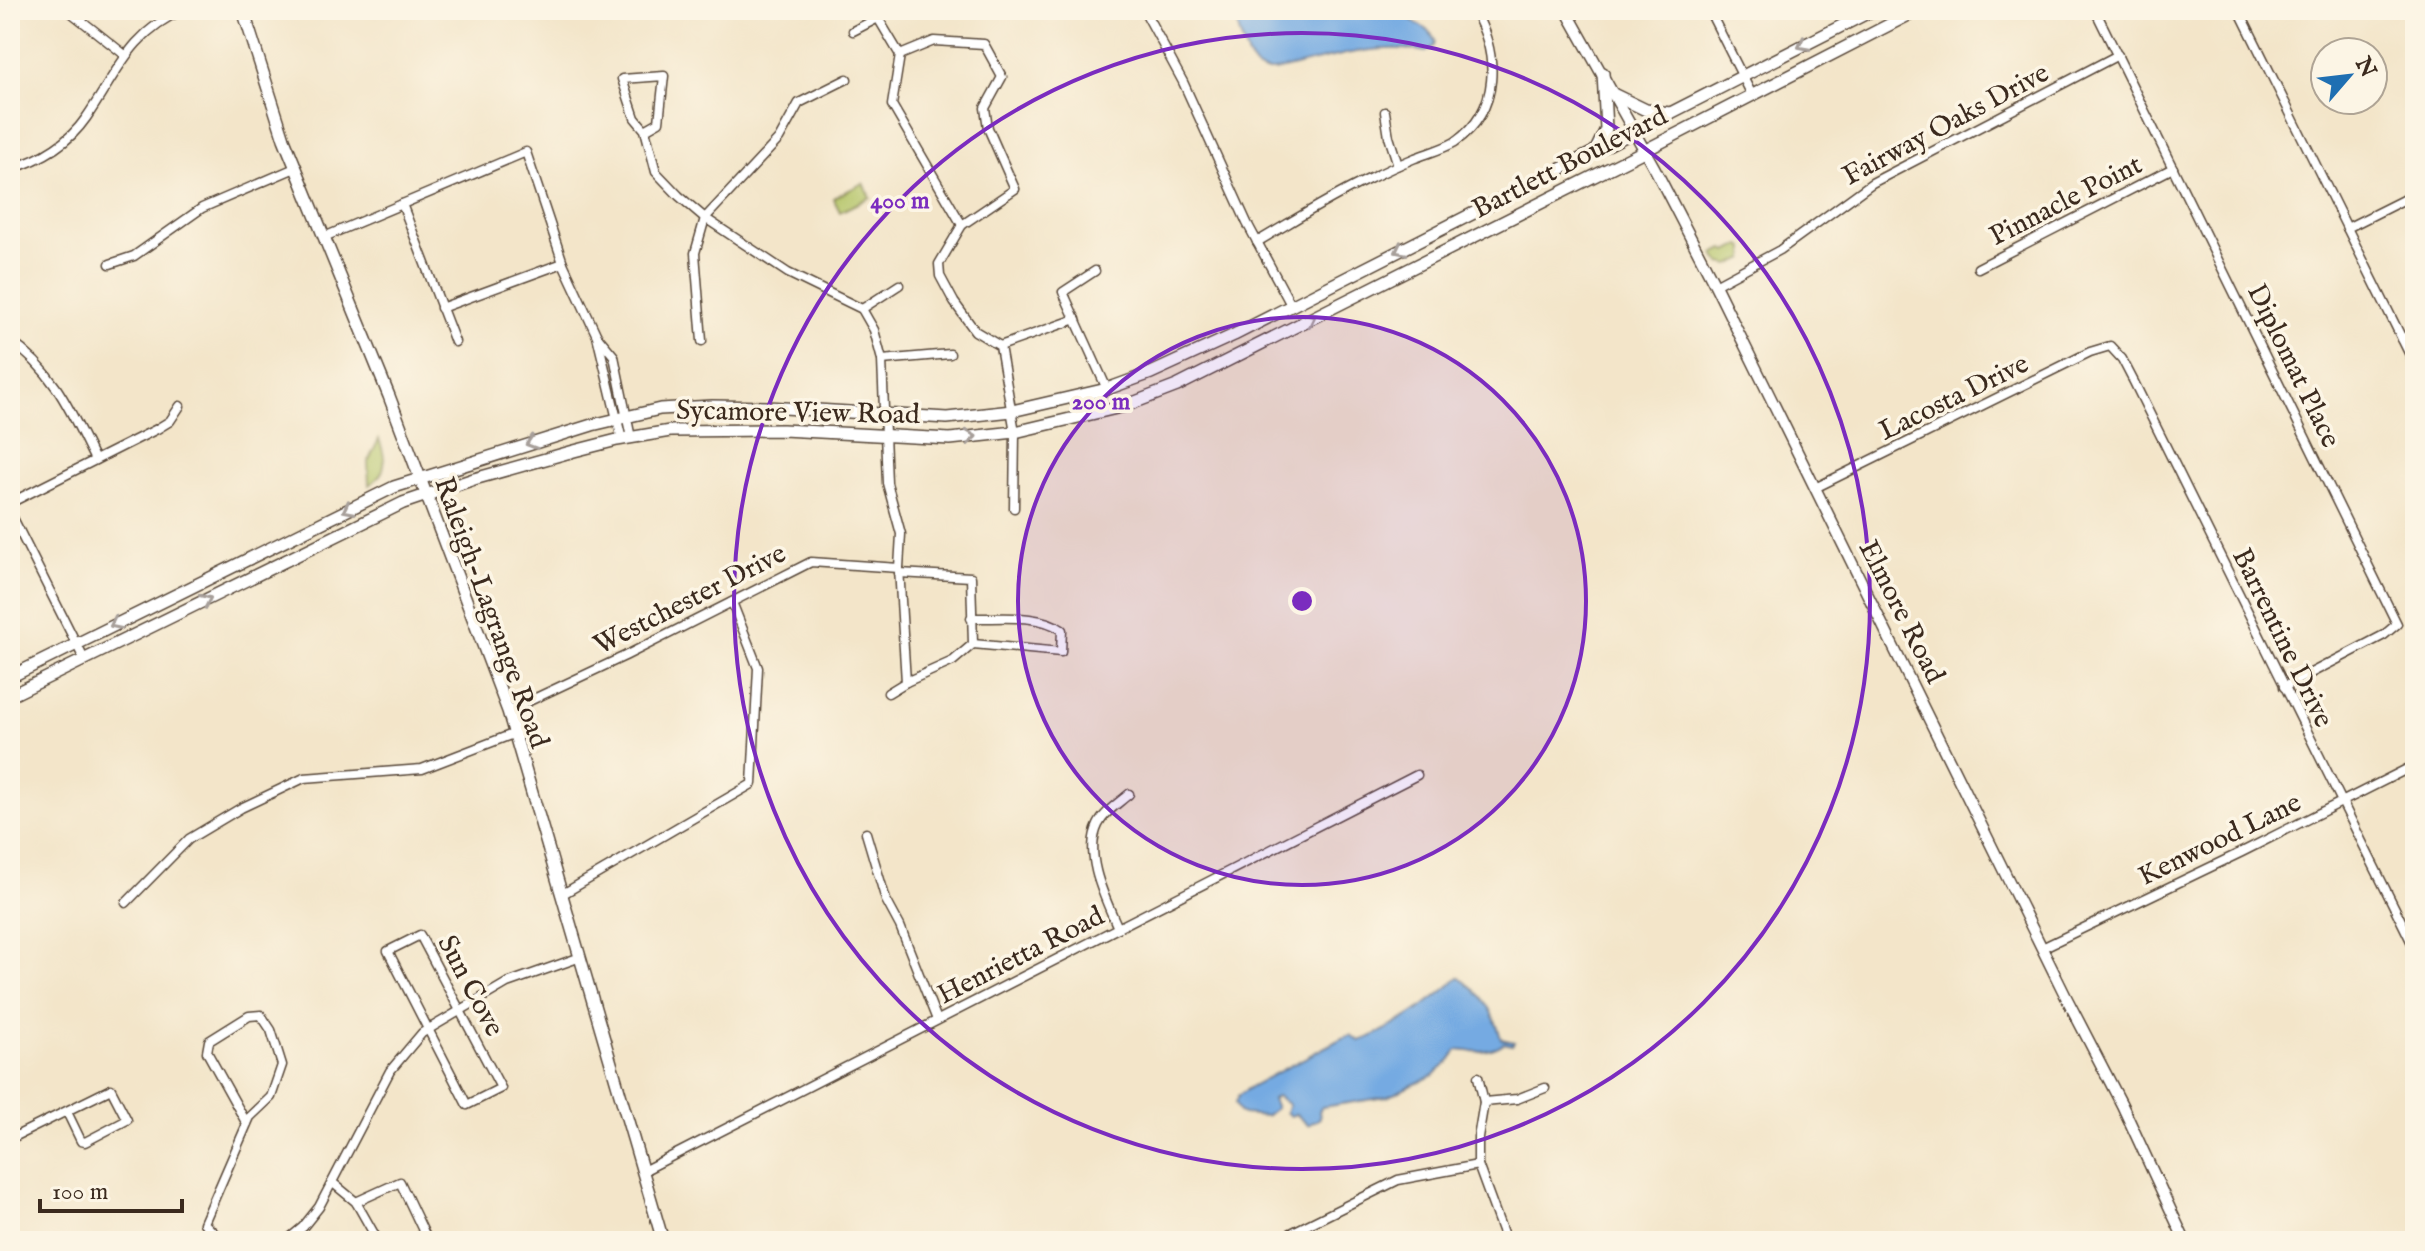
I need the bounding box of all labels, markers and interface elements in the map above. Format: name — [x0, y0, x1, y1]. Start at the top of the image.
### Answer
one-way arrow — [1797, 36, 1812, 51]
north arrow — [2309, 36, 2389, 116]
text: N — [2348, 52, 2382, 83]
street label: Fairway Oaks Drive — [1837, 56, 2056, 194]
street label: Bartlett Boulevard — [1467, 99, 1674, 227]
street label: Pinnacle Point — [1984, 148, 2149, 255]
text: 400 m — [870, 186, 930, 217]
one-way arrow — [1393, 241, 1408, 256]
street label: Diplomat Place — [2238, 279, 2348, 454]
one-way arrow — [1302, 313, 1317, 328]
street label: Lacosta Drive — [1874, 347, 2035, 449]
text: 200 m — [1072, 387, 1131, 418]
street label: Sycamore View Road — [676, 394, 920, 433]
one-way arrow — [965, 428, 978, 445]
one-way arrow — [525, 434, 539, 450]
street label: Raleigh-Lagrange Road — [425, 472, 556, 753]
one-way arrow — [342, 500, 357, 515]
street label: Elmore Road — [1850, 535, 1952, 690]
street label: Westchester Drive — [588, 537, 792, 664]
street label: Barrentine Drive — [2223, 543, 2340, 734]
centre of rings — [1288, 587, 1316, 615]
one-way arrow — [197, 594, 212, 610]
one-way arrow — [108, 614, 123, 630]
street label: Kenwood Lane — [2133, 786, 2307, 895]
street label: Henrietta Road — [932, 899, 1111, 1013]
street label: Sun Cove — [429, 929, 511, 1043]
scale bar — [40, 1163, 182, 1213]
text: 100 m — [52, 1177, 108, 1208]

